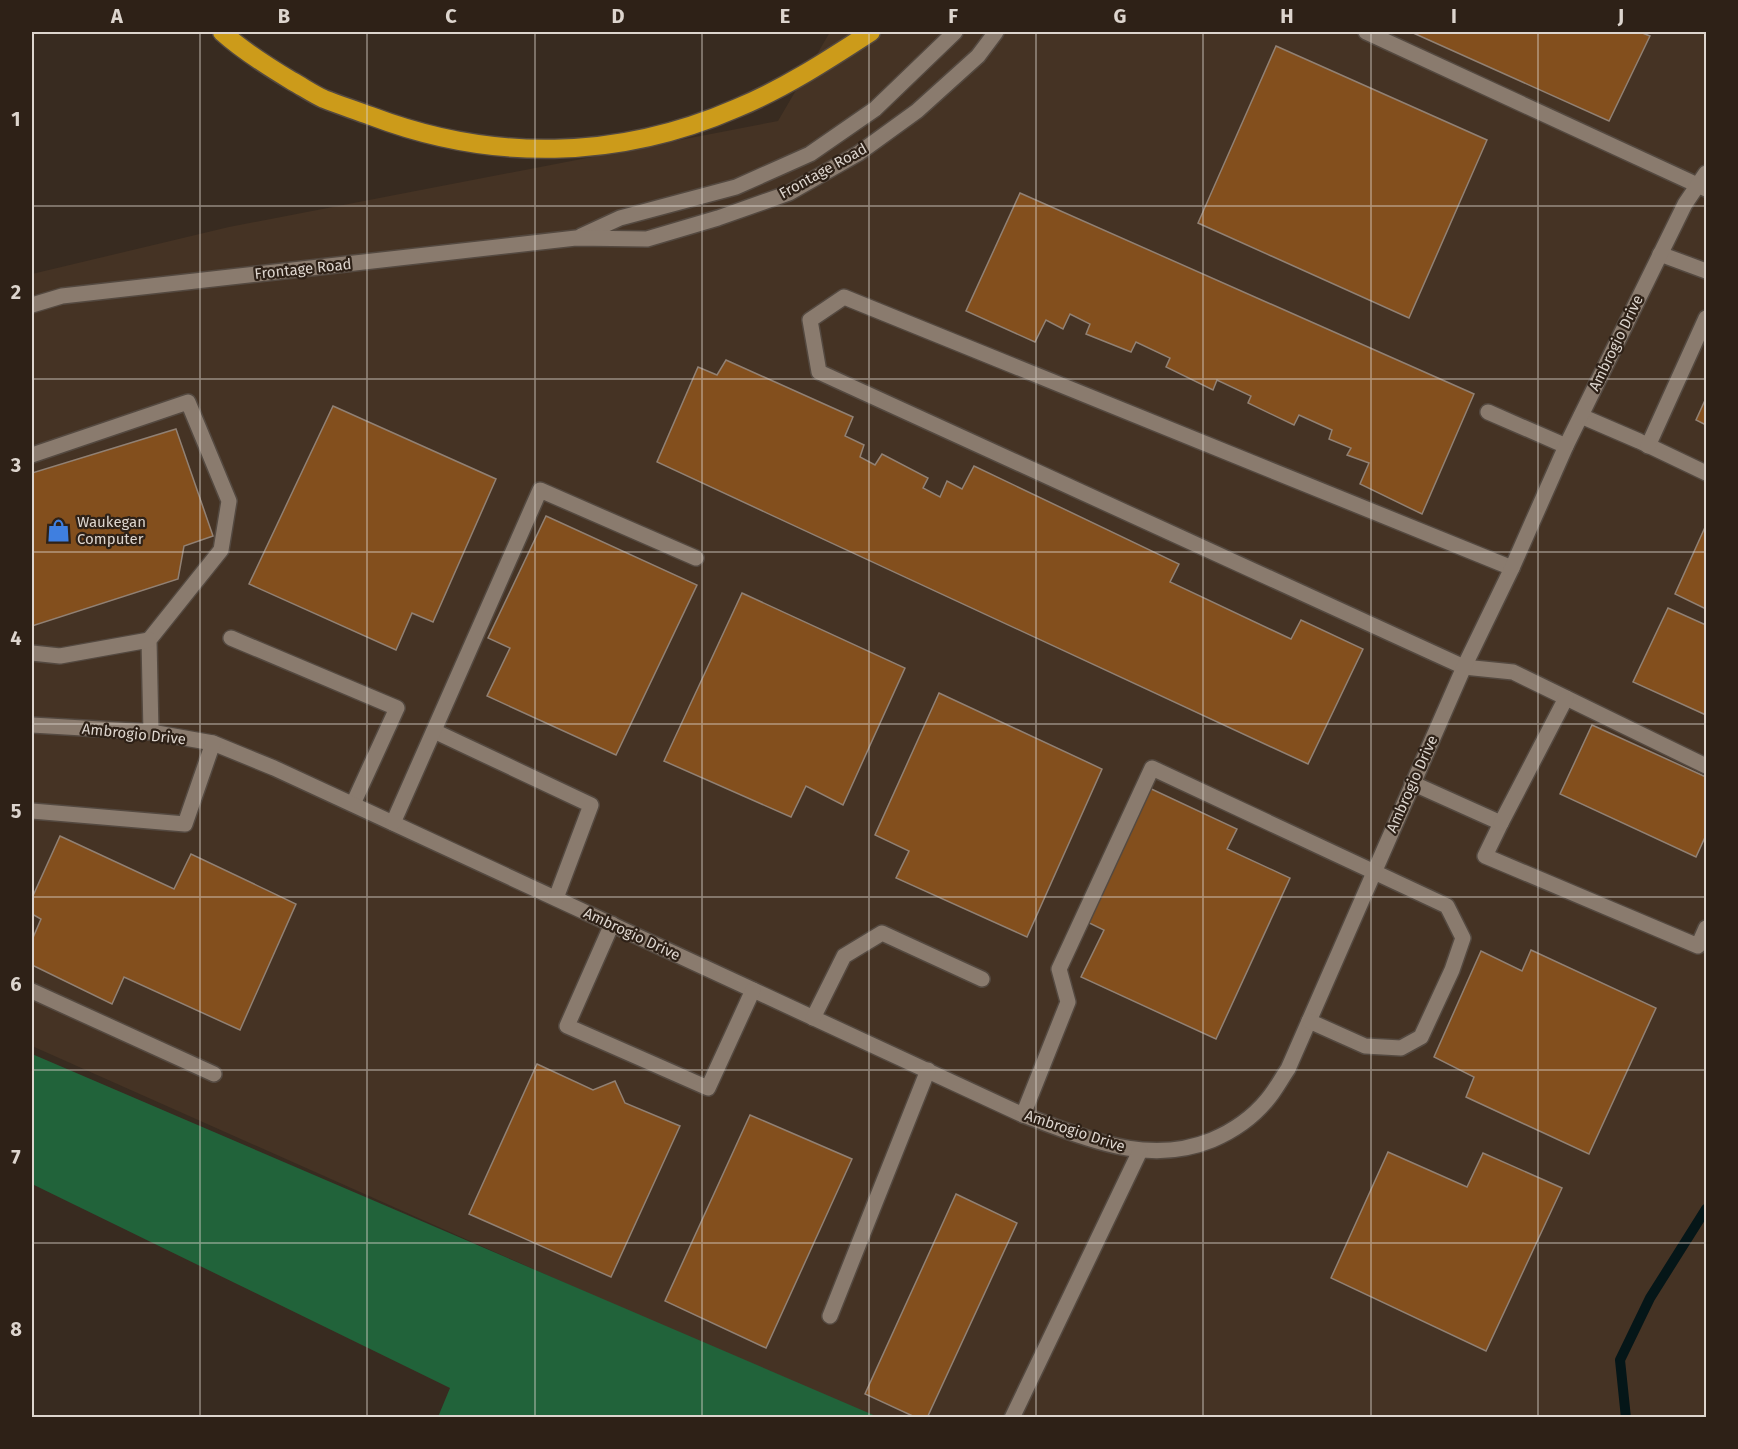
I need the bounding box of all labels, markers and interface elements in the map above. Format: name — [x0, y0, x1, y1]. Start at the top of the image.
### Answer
text: A — [110, 4, 124, 28]
text: B — [278, 4, 290, 28]
text: C — [445, 4, 457, 28]
text: D — [611, 4, 625, 28]
text: E — [780, 4, 790, 28]
text: F — [948, 4, 958, 28]
text: G — [1114, 4, 1126, 28]
text: H — [1280, 4, 1294, 28]
text: I — [1451, 4, 1457, 28]
text: J — [1617, 4, 1624, 28]
text: 1 — [11, 107, 21, 131]
street label: Frontage Road — [776, 140, 870, 202]
street label: Frontage Road — [254, 255, 352, 283]
text: 2 — [11, 280, 21, 304]
street label: Ambrogio Drive — [1585, 292, 1647, 394]
text: 3 — [10, 453, 21, 477]
place label: Waukegan Computer — [77, 513, 146, 548]
shop icon: Waukegan Computer — [46, 518, 72, 544]
text: 4 — [10, 626, 22, 650]
street label: Ambrogio Drive — [81, 720, 187, 748]
street label: Ambrogio Drive — [1383, 733, 1441, 835]
text: 5 — [11, 799, 22, 823]
street label: Ambrogio Drive — [581, 904, 683, 964]
text: 6 — [10, 972, 22, 996]
street label: Ambrogio Drive — [1023, 1106, 1127, 1156]
text: 7 — [11, 1145, 21, 1169]
text: 8 — [10, 1317, 22, 1341]

